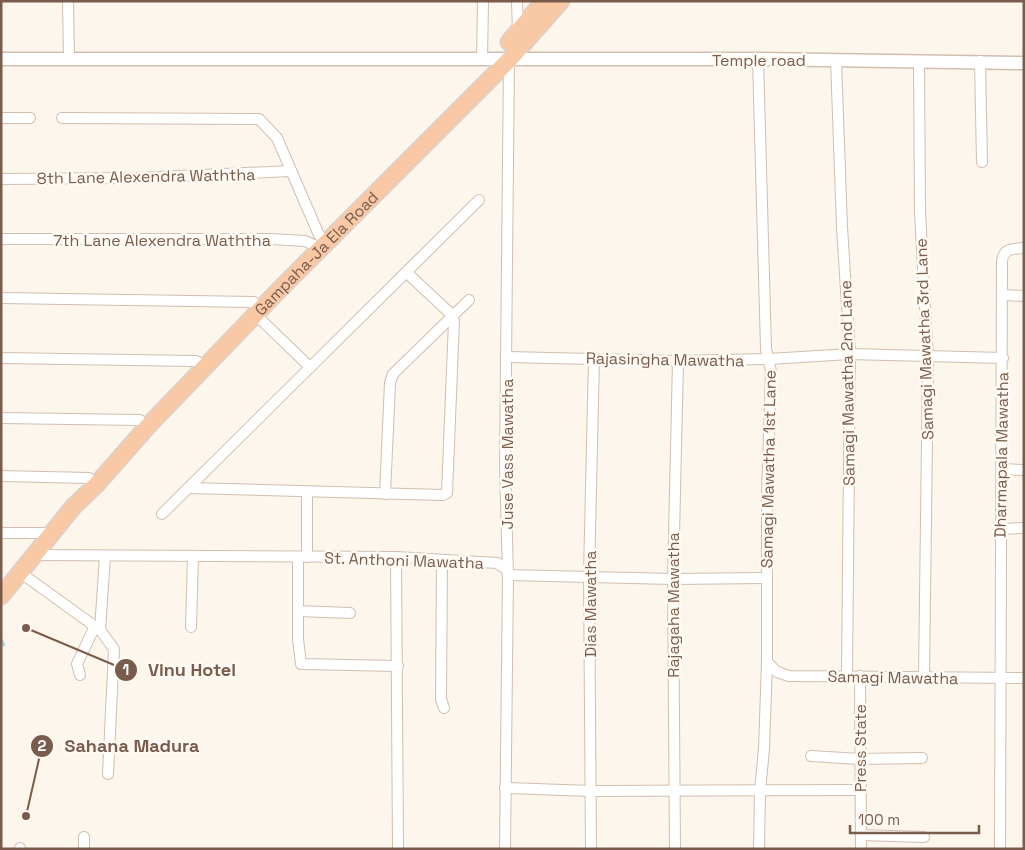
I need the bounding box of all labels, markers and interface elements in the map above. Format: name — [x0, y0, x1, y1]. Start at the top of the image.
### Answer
street label: Temple road — [712, 50, 806, 71]
street label: 8th Lane Alexendra Waththa — [37, 164, 256, 189]
street label: Gampaha-Ja Ela Road — [250, 187, 383, 320]
street label: 7th Lane Alexendra Waththa — [53, 230, 271, 251]
street label: Samagi Mawatha 3rd Lane — [910, 238, 939, 440]
street label: Samagi Mawatha 2nd Lane — [835, 280, 860, 486]
street label: Rajasingha Mawatha — [586, 348, 744, 371]
street label: Samagi Mawatha 1st Lane — [756, 370, 781, 568]
street label: Dharmapala Mawatha — [990, 372, 1013, 538]
street label: Juse Vass Mawatha — [497, 379, 518, 529]
street label: Rajagaha Mawatha — [663, 532, 684, 678]
street label: St. Anthoni Mawatha — [324, 547, 484, 574]
street label: Dias Mawatha — [580, 551, 601, 657]
callout: Vinu Hotel — [113, 653, 246, 686]
text: Vinu Hotel — [148, 658, 236, 681]
text: 1 — [123, 660, 129, 679]
street label: Samagi Mawatha — [827, 666, 959, 689]
street label: Press State — [850, 704, 871, 792]
callout: Sahana Madura — [30, 729, 210, 762]
text: Sahana Madura — [65, 734, 200, 757]
text: 2 — [38, 736, 47, 755]
scale bar — [850, 802, 979, 834]
text: 100 m — [858, 810, 900, 829]

